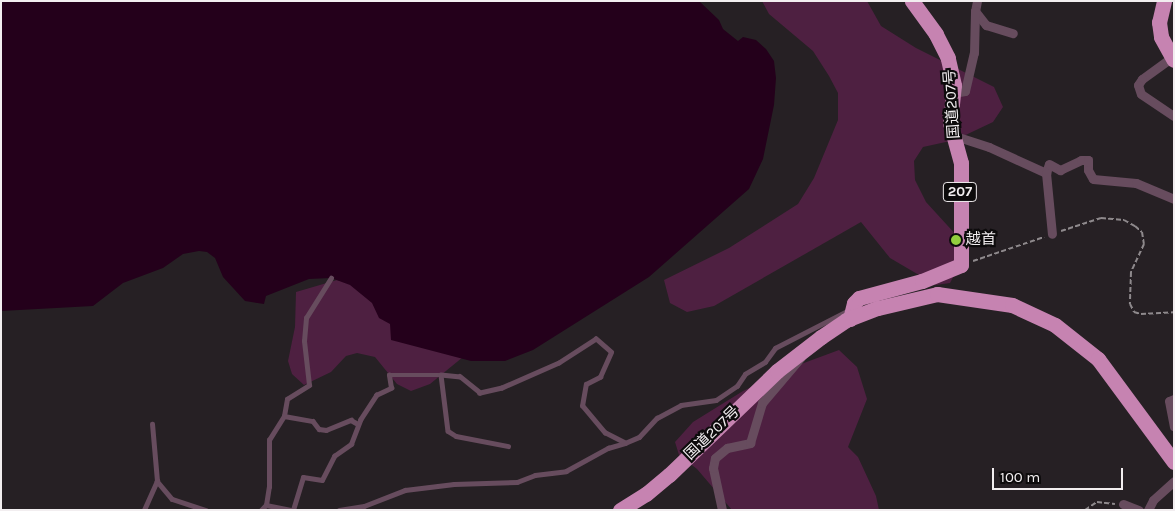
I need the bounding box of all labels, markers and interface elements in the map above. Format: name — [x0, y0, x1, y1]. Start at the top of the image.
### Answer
street label: 国道207号 — [941, 69, 963, 139]
road number: 207 — [942, 180, 978, 203]
place label: 越首 — [966, 231, 996, 249]
marker: 越首 — [950, 234, 962, 246]
street label: 国道207号 — [681, 402, 743, 464]
scale bar — [995, 458, 1126, 490]
text: 100 m — [1000, 468, 1040, 486]

